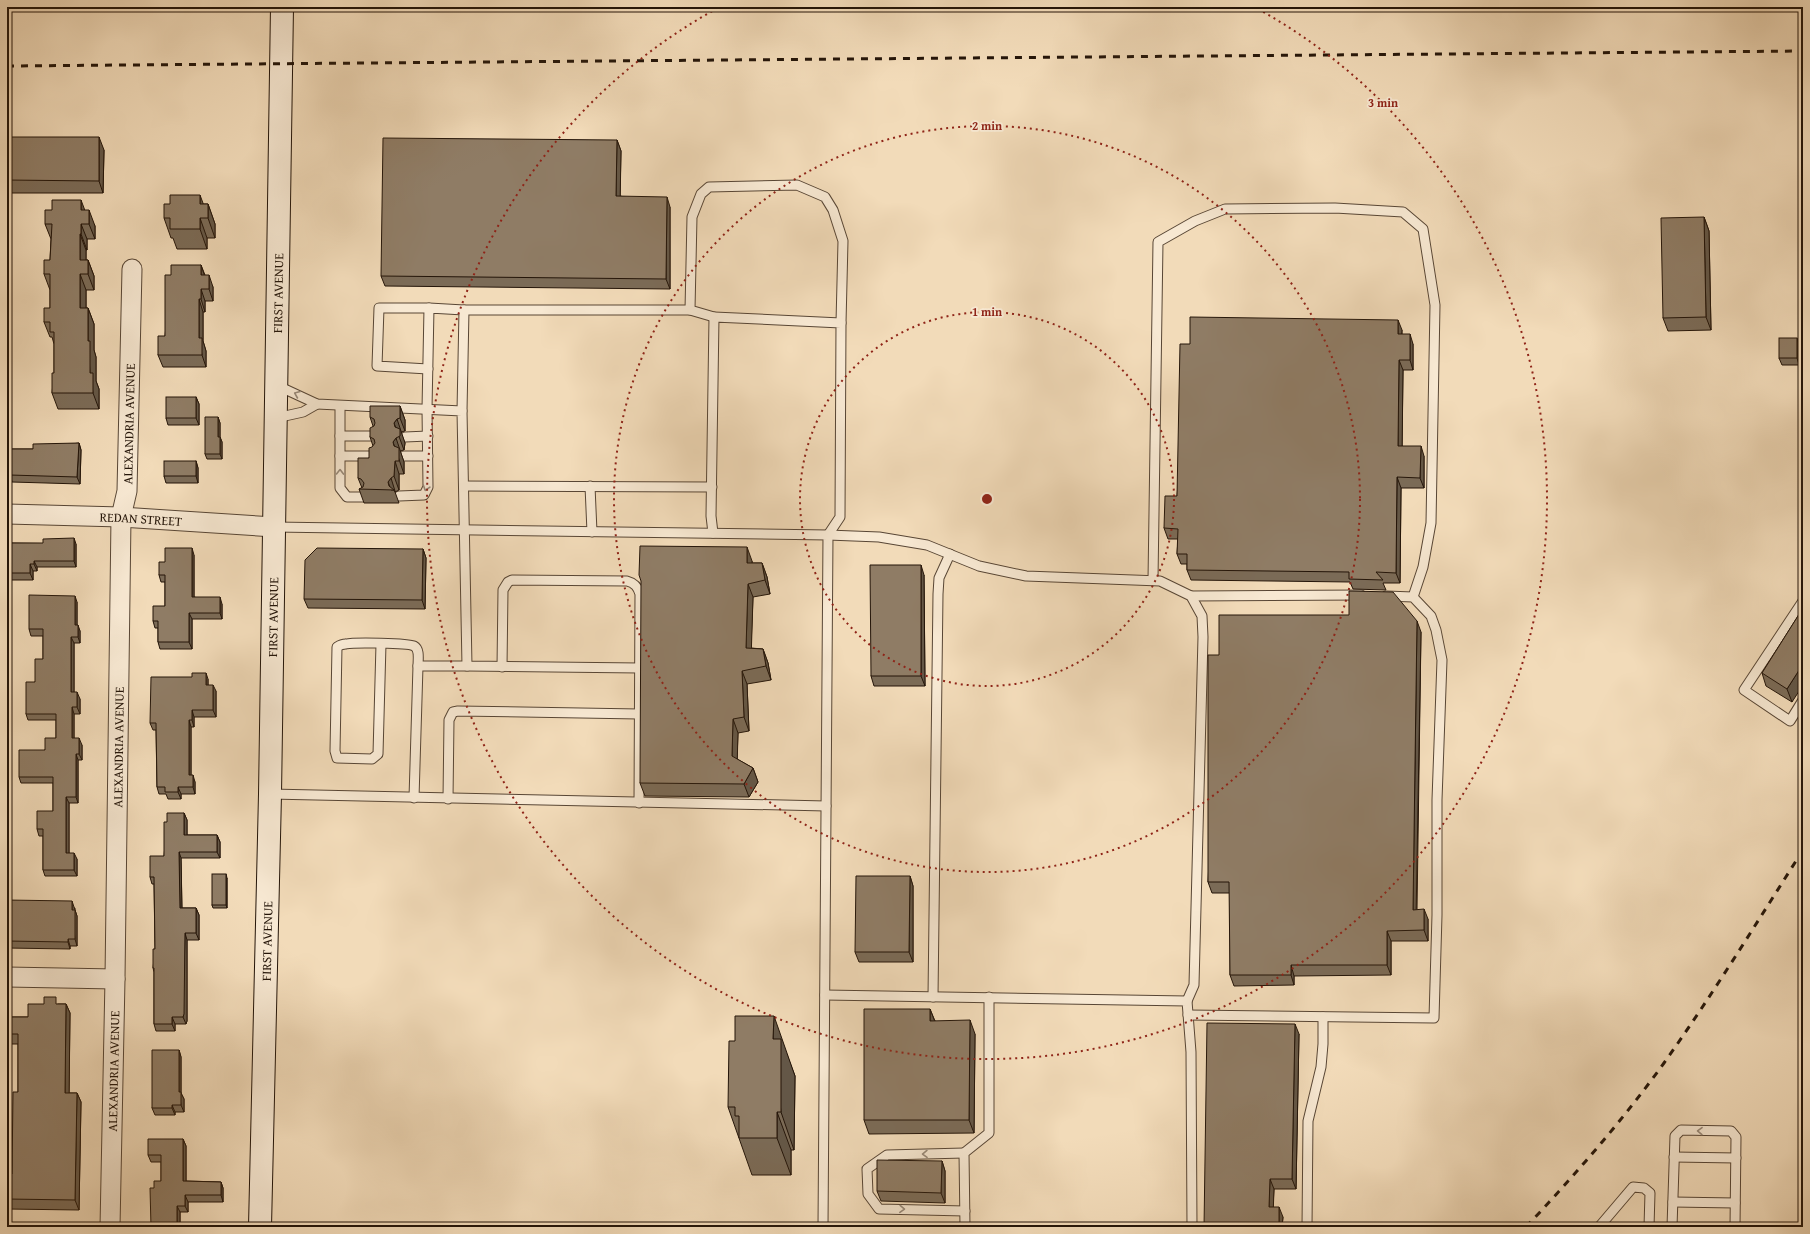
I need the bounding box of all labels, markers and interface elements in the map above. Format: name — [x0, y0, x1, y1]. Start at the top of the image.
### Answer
text: 3 min — [1368, 94, 1398, 111]
text: 2 min — [972, 117, 1002, 134]
street label: FIRST AVENUE — [268, 253, 288, 333]
text: 1 min — [972, 303, 1002, 320]
street label: ALEXANDRIA AVENUE — [118, 363, 140, 485]
one-way arrow — [293, 391, 301, 399]
one-way arrow — [336, 469, 344, 475]
one-way arrow — [422, 485, 431, 492]
centre of rings — [980, 492, 994, 506]
street label: REDAN STREET — [99, 507, 183, 531]
street label: FIRST AVENUE — [263, 577, 283, 657]
street label: ALEXANDRIA AVENUE — [108, 686, 129, 808]
street label: FIRST AVENUE — [257, 900, 278, 981]
street label: ALEXANDRIA AVENUE — [103, 1010, 124, 1132]
one-way arrow — [1697, 1126, 1703, 1135]
one-way arrow — [922, 1150, 928, 1158]
one-way arrow — [899, 1205, 905, 1214]

